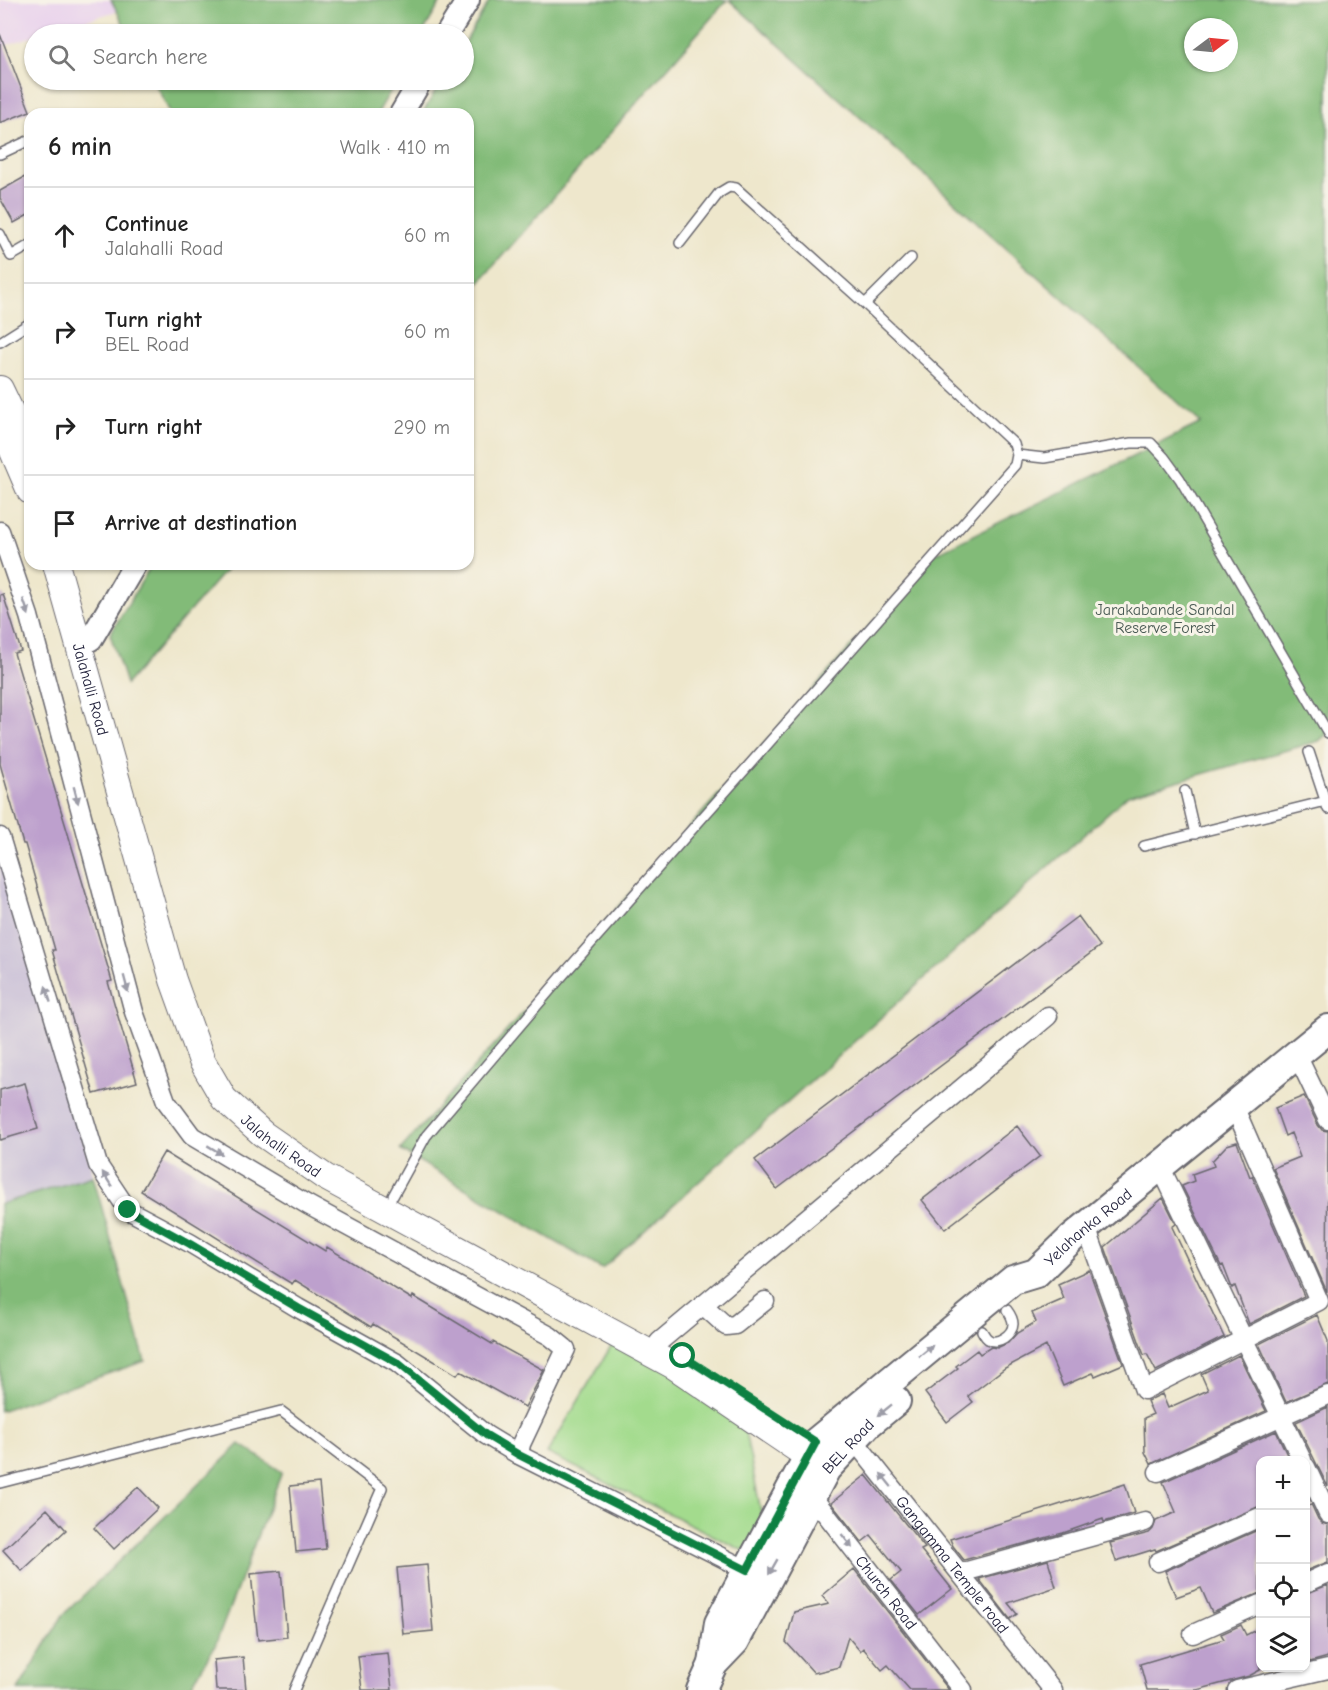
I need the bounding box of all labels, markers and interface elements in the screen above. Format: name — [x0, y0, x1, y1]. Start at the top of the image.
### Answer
north arrow — [1184, 18, 1238, 72]
search box — [24, 24, 474, 90]
icon: search — [45, 41, 78, 74]
text: Search here — [93, 44, 208, 70]
text: 6 min — [48, 132, 112, 162]
text: Walk · 410 m — [340, 136, 450, 159]
text: Continue — [105, 211, 188, 237]
icon: ahead — [48, 219, 81, 252]
text: 60 m — [404, 224, 450, 247]
text: Jalahalli Road — [105, 237, 223, 260]
text: Turn right — [105, 307, 202, 333]
icon: right — [48, 315, 81, 348]
text: 60 m — [404, 320, 450, 343]
text: BEL Road — [105, 333, 189, 356]
icon: right — [48, 411, 81, 444]
text: Turn right — [105, 414, 202, 440]
text: 290 m — [394, 416, 450, 439]
icon: arrive — [48, 507, 81, 540]
text: Arrive at destination — [105, 510, 297, 536]
one-way arrow — [22, 598, 31, 616]
park label: Jarakabande Sandal Reserve Forest — [1095, 601, 1235, 637]
street label: Jalahalli Road — [69, 641, 112, 737]
one-way arrow — [72, 786, 82, 804]
one-way arrow — [122, 975, 131, 993]
one-way arrow — [43, 985, 52, 1003]
street label: Jalahalli Road — [237, 1111, 324, 1181]
one-way arrow — [207, 1145, 224, 1155]
one-way arrow — [102, 1171, 113, 1187]
street label: Yelahanka Road — [1041, 1185, 1136, 1270]
route end — [114, 1196, 140, 1222]
route start — [669, 1342, 695, 1368]
one-way arrow — [918, 1345, 933, 1358]
one-way arrow — [878, 1403, 893, 1416]
street label: BEL Road — [819, 1416, 878, 1477]
map controls — [1256, 1456, 1310, 1672]
button: + — [1256, 1456, 1310, 1510]
one-way arrow — [880, 1473, 892, 1488]
street label: Gangamma Temple road — [892, 1492, 1012, 1637]
button: − — [1256, 1510, 1310, 1564]
one-way arrow — [841, 1533, 853, 1548]
street label: Church Road — [851, 1552, 920, 1633]
one-way arrow — [768, 1559, 778, 1576]
button: locate — [1256, 1564, 1310, 1618]
button: layers — [1256, 1618, 1310, 1672]

